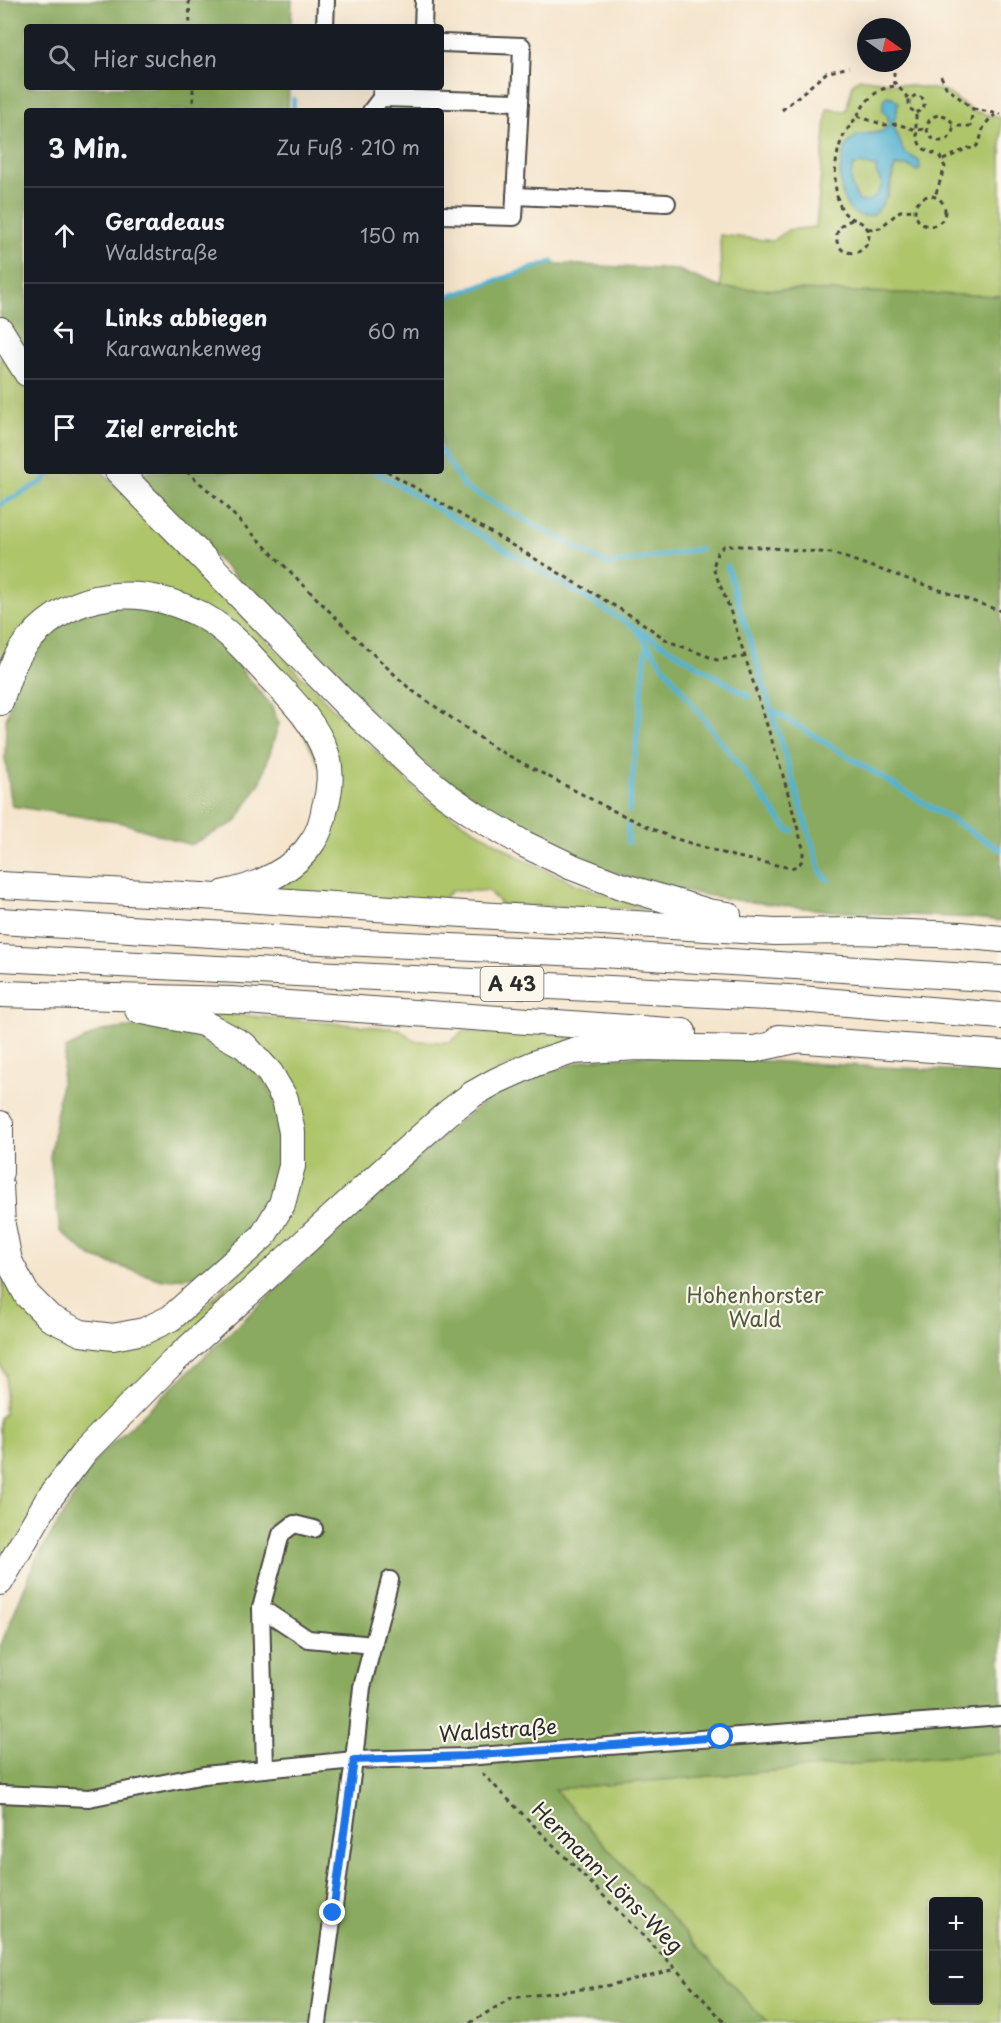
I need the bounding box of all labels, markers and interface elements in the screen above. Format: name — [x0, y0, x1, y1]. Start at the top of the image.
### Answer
north arrow — [857, 18, 911, 72]
search box — [24, 24, 444, 90]
icon: search — [45, 41, 78, 74]
text: Hier suchen — [93, 41, 217, 74]
text: 3 Min. — [48, 128, 128, 167]
text: Zu Fuß · 210 m — [276, 132, 420, 162]
text: Geradeaus — [105, 204, 225, 237]
icon: ahead — [48, 219, 81, 252]
text: 150 m — [360, 220, 420, 250]
text: Waldstraße — [105, 237, 218, 267]
text: Links abbiegen — [105, 300, 267, 333]
icon: left — [48, 315, 81, 348]
text: 60 m — [368, 316, 420, 346]
text: Karawankenweg — [105, 333, 262, 363]
icon: arrive — [48, 411, 81, 444]
text: Ziel erreicht — [105, 411, 238, 444]
road number: A 43 — [480, 967, 544, 1001]
park label: Hohenhorster Wald — [687, 1278, 824, 1334]
street label: Waldstraße — [438, 1709, 558, 1749]
route start — [707, 1723, 733, 1749]
street label: Hermann-Löns-Weg — [525, 1793, 692, 1960]
map controls — [929, 1897, 983, 2005]
button: + — [929, 1897, 983, 1951]
route end — [319, 1899, 345, 1925]
button: − — [929, 1951, 983, 2005]

